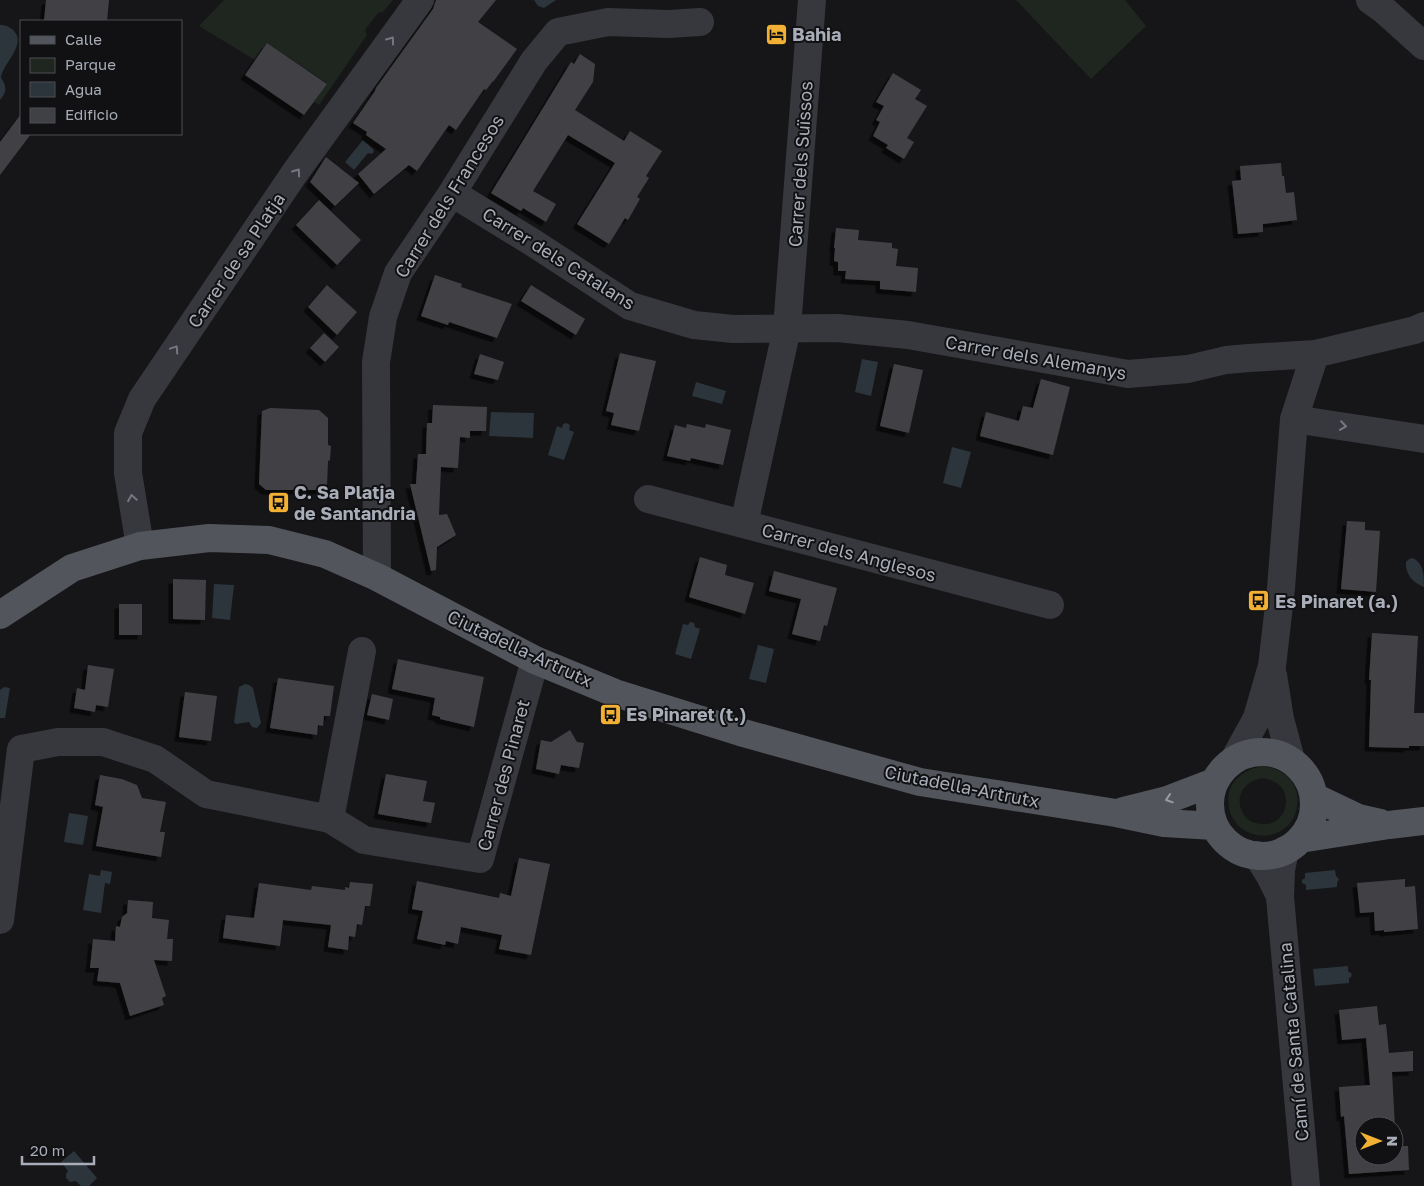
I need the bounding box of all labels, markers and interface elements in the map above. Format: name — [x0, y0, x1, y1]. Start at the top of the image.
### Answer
legend — [20, 20, 182, 135]
hotel icon: Bahia — [764, 22, 788, 46]
place label: Bahia — [792, 23, 841, 45]
text: Calle — [65, 30, 102, 48]
one-way arrow — [385, 36, 395, 45]
text: Parque — [65, 55, 116, 73]
text: Agua — [65, 80, 102, 98]
street label: Carrer dels Suïssos — [783, 80, 817, 248]
text: Edificio — [65, 105, 118, 123]
street label: Carrer dels Francesos — [390, 110, 508, 282]
one-way arrow — [291, 168, 300, 177]
street label: Carrer de sa Platja — [183, 188, 289, 332]
street label: Carrer dels Catalans — [479, 202, 639, 314]
street label: Carrer dels Alemanys — [944, 330, 1128, 384]
one-way arrow — [169, 345, 178, 355]
one-way arrow — [1338, 421, 1347, 431]
place label: C. Sa Platja de Santandria — [294, 481, 416, 524]
bus stop icon: C. Sa Platja de Santandria — [266, 490, 290, 514]
one-way arrow — [127, 494, 138, 502]
street label: Carrer dels Anglesos — [759, 518, 939, 586]
bus stop icon: Es Pinaret (a.) — [1247, 589, 1271, 613]
place label: Es Pinaret (a.) — [1275, 590, 1398, 612]
street label: Ciutadella-Artrutx — [444, 605, 596, 691]
street label: Carrer des Pinaret — [472, 697, 534, 853]
bus stop icon: Es Pinaret (t.) — [598, 702, 622, 726]
place label: Es Pinaret (t.) — [626, 703, 746, 725]
street label: Ciutadella-Artrutx — [883, 760, 1041, 812]
one-way arrow — [1165, 793, 1174, 803]
street label: Camí de Santa Catalina — [1273, 942, 1313, 1142]
north arrow — [1354, 1116, 1404, 1166]
scale bar — [22, 1134, 95, 1166]
text: N — [1384, 1136, 1401, 1146]
text: 20 m — [30, 1141, 65, 1159]

